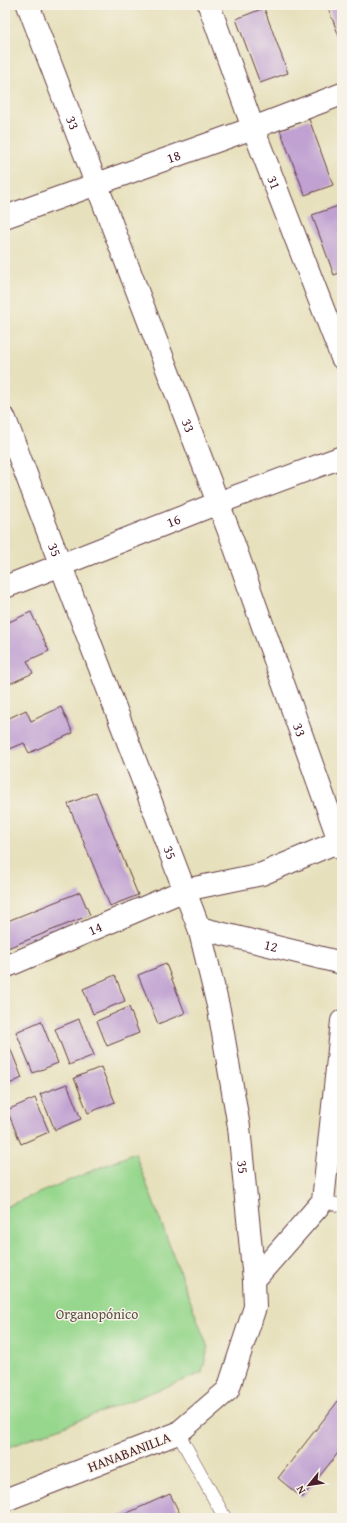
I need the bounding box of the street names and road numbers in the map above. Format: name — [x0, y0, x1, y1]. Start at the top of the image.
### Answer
street label: 33 — [61, 113, 85, 133]
street label: 18 — [164, 145, 183, 168]
street label: 31 — [262, 173, 286, 192]
street label: 33 — [177, 416, 200, 435]
street label: 16 — [163, 509, 184, 532]
street label: 35 — [43, 540, 67, 560]
street label: 33 — [288, 720, 311, 739]
street label: 35 — [159, 843, 182, 862]
street label: 14 — [85, 917, 105, 940]
street label: 12 — [262, 934, 280, 957]
street label: 35 — [232, 1159, 254, 1175]
street label: HANABANILLA — [85, 1427, 174, 1477]

